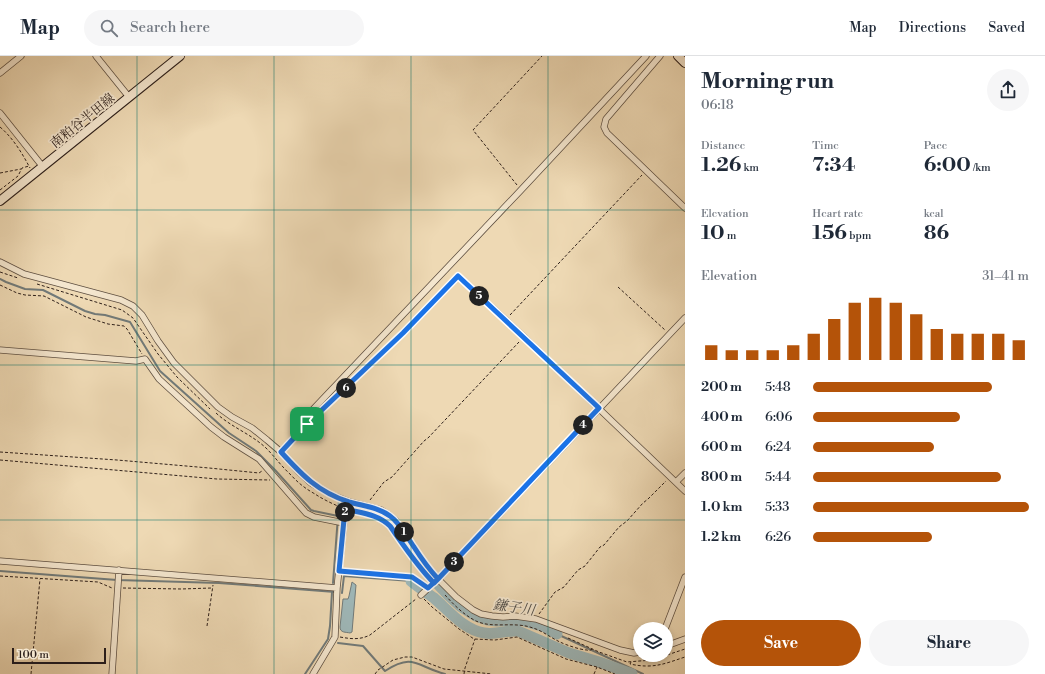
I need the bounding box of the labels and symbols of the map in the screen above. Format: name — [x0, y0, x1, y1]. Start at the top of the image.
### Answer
street label: 南粕谷半田線 — [47, 90, 118, 152]
pin: 5 — [469, 286, 489, 306]
pin: 6 — [336, 378, 356, 398]
pin — [290, 407, 324, 441]
pin: 4 — [573, 415, 593, 435]
pin: 2 — [335, 502, 355, 522]
pin: 1 — [394, 522, 414, 542]
pin: 3 — [444, 552, 464, 572]
water label: 鎌子川 — [492, 596, 538, 620]
scale bar — [12, 646, 106, 665]

